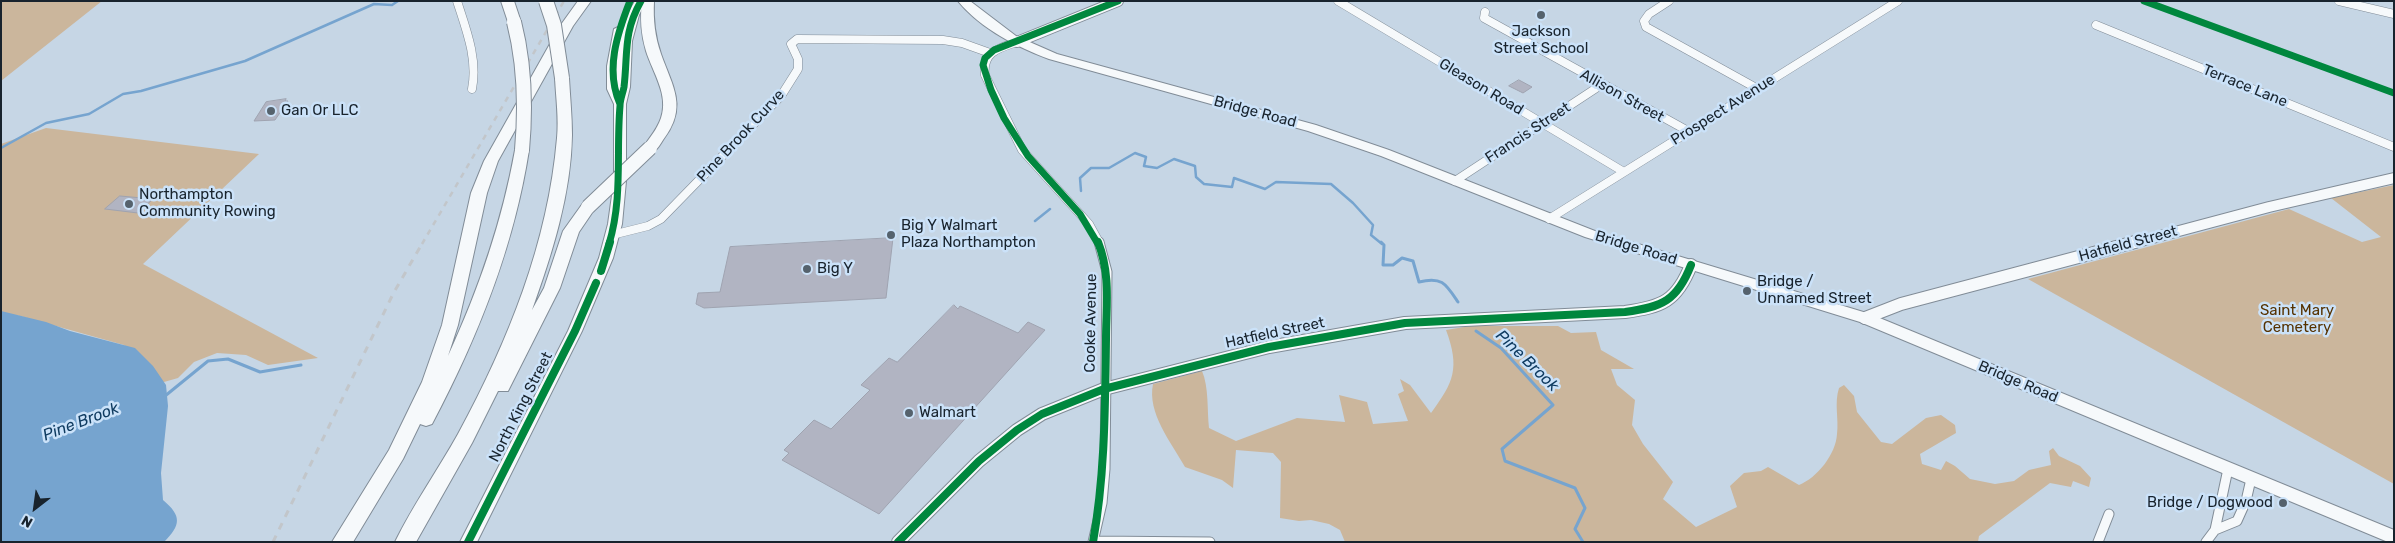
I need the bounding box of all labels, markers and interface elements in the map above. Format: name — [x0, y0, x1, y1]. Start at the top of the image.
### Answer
marker: Jackson Street School — [1535, 9, 1547, 21]
place label: Jackson Street School — [1494, 23, 1588, 58]
street label: Gleason Road — [1436, 55, 1526, 119]
street label: Terrace Lane — [2200, 61, 2290, 111]
street label: Allison Street — [1577, 65, 1667, 127]
street label: Prospect Avenue — [1668, 71, 1778, 149]
street label: Pine Brook Curve — [694, 86, 788, 186]
street label: Bridge Road — [1212, 92, 1298, 132]
street label: Francis Street — [1482, 99, 1574, 167]
place label: Gan Or LLC — [281, 102, 359, 120]
marker: Gan Or LLC — [265, 105, 277, 117]
place label: Northampton Community Rowing — [139, 186, 276, 221]
marker: Northampton Community Rowing — [123, 198, 135, 210]
place label: Big Y Walmart Plaza Northampton — [901, 217, 1036, 252]
street label: Hatfield Street — [2077, 222, 2179, 266]
street label: Bridge Road — [1593, 227, 1679, 269]
marker: Big Y Walmart Plaza Northampton — [885, 229, 897, 241]
place label: Big Y — [817, 260, 853, 278]
marker: Big Y — [801, 263, 813, 275]
street label: Cooke Avenue — [1081, 273, 1101, 373]
place label: Bridge / Unnamed Street — [1757, 273, 1872, 308]
marker: Bridge / Unnamed Street — [1741, 285, 1753, 297]
park label: Saint Mary Cemetery — [2260, 302, 2334, 337]
street label: Hatfield Street — [1224, 314, 1326, 352]
water label: Pine Brook — [1492, 326, 1562, 396]
street label: North King Street — [485, 349, 557, 465]
street label: Bridge Road — [1975, 357, 2061, 407]
water label: Pine Brook — [40, 399, 122, 445]
place label: Walmart — [919, 404, 976, 422]
marker: Walmart — [903, 407, 915, 419]
north arrow — [10, 483, 60, 533]
place label: Bridge / Dogwood — [2147, 494, 2273, 512]
marker: Bridge / Dogwood — [2277, 497, 2289, 509]
text: N — [19, 512, 36, 531]

